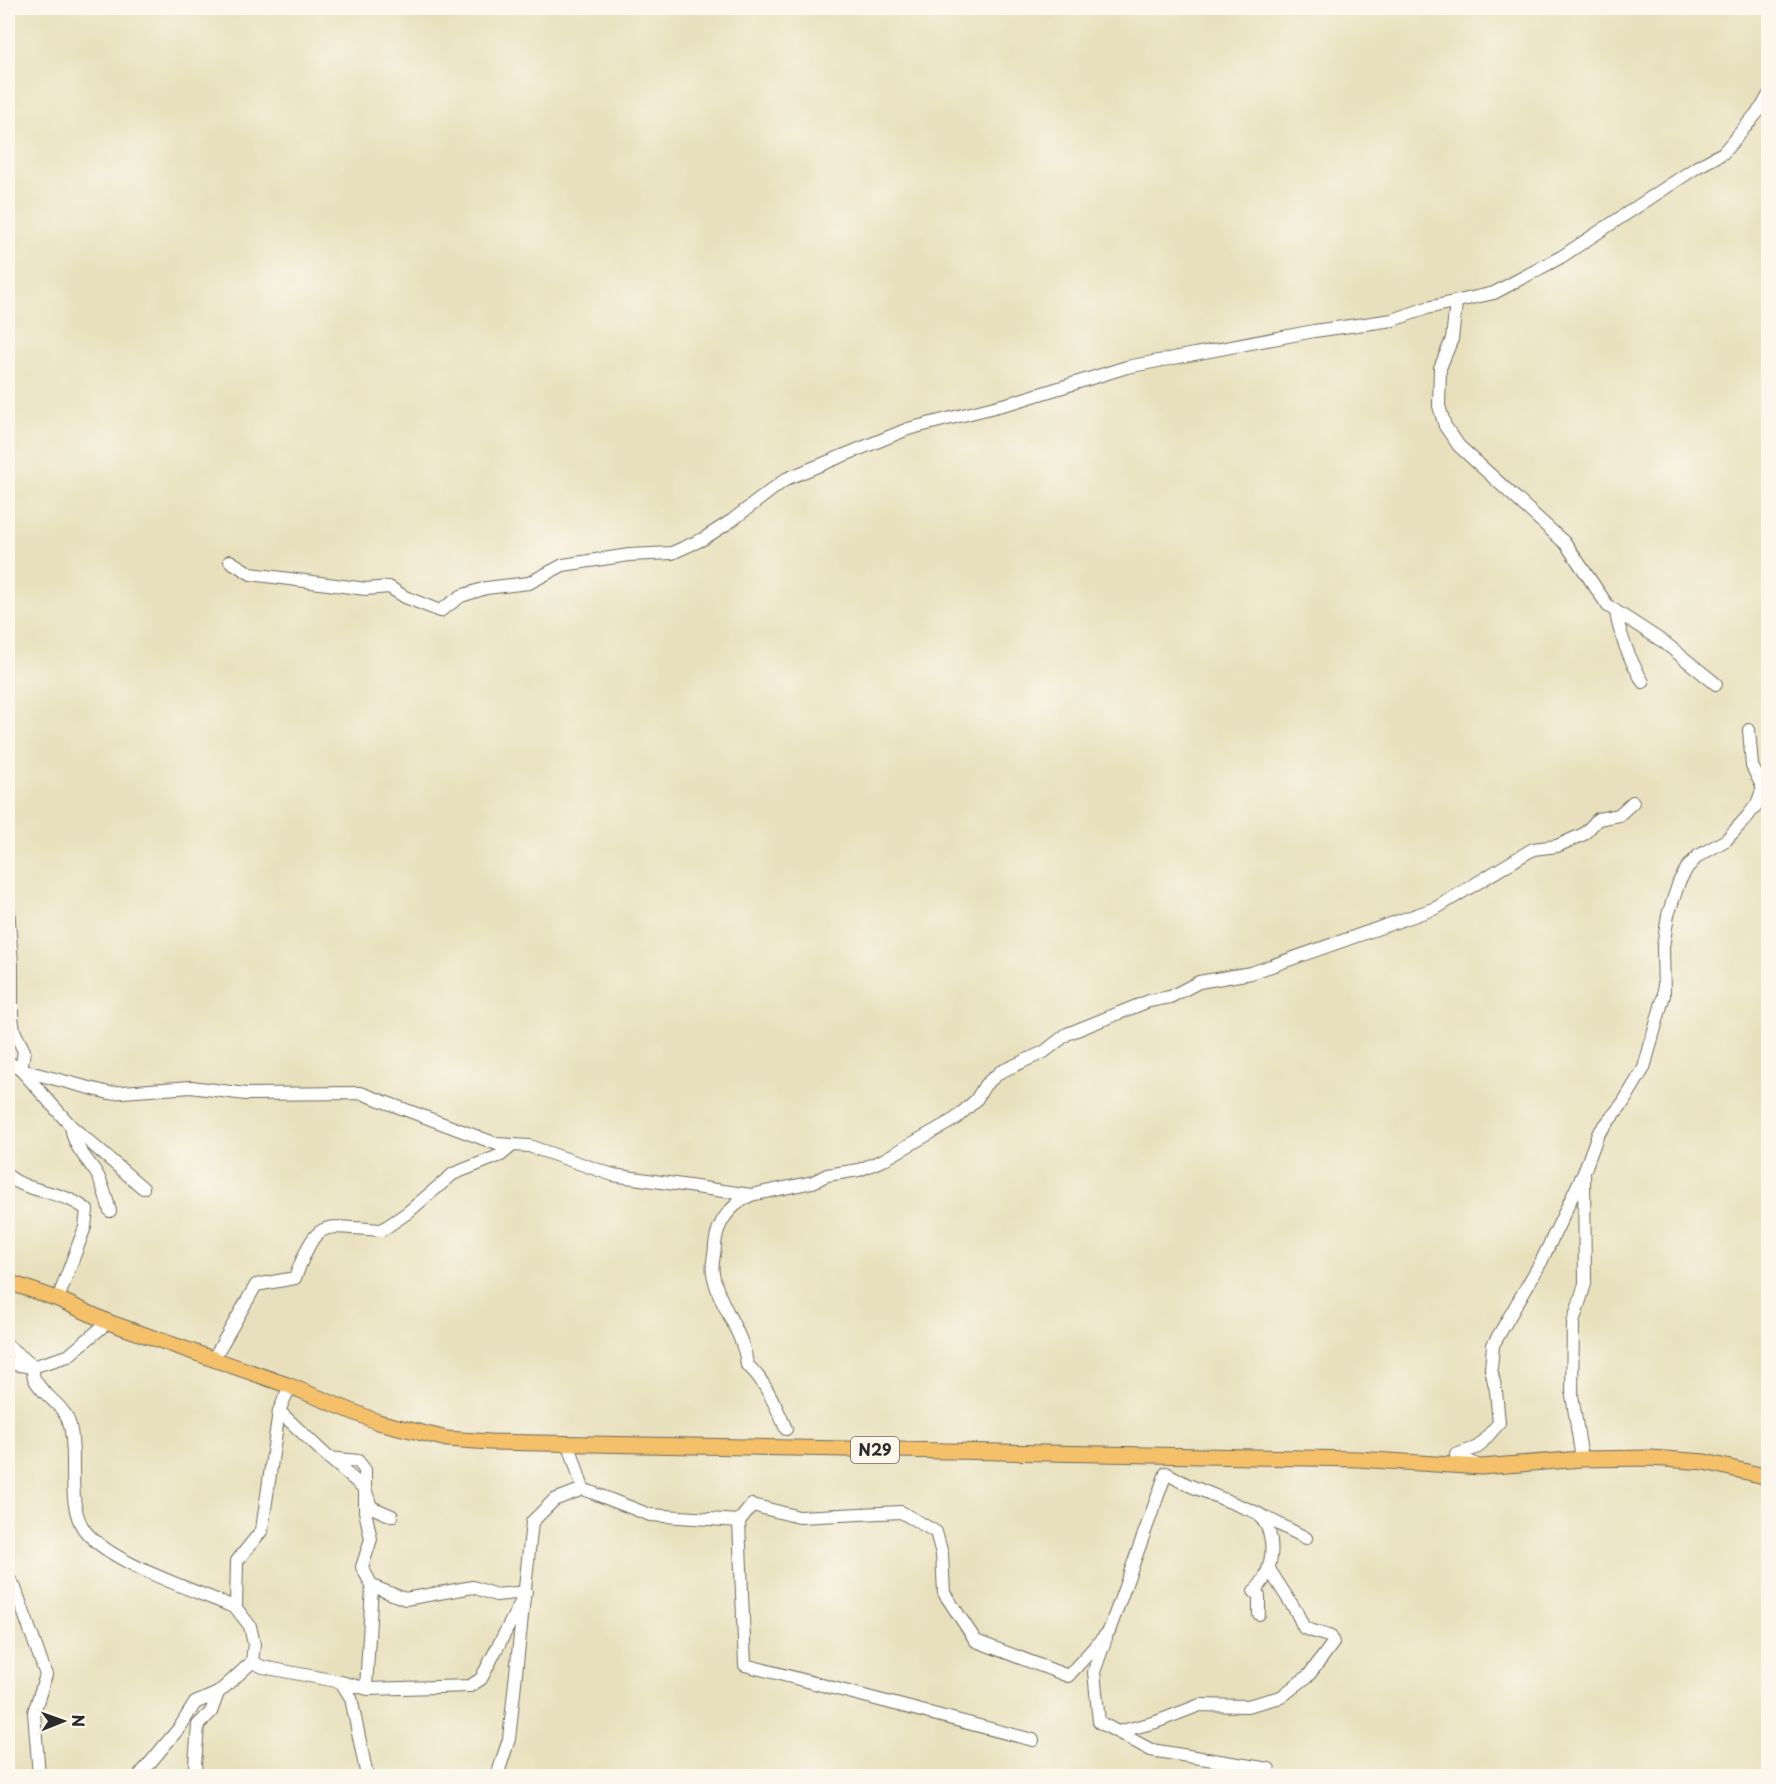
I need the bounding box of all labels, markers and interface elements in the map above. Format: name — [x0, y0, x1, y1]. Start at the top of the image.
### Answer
road number: N29 — [851, 1437, 899, 1463]
north arrow — [33, 1691, 93, 1751]
text: N — [67, 1714, 91, 1727]

